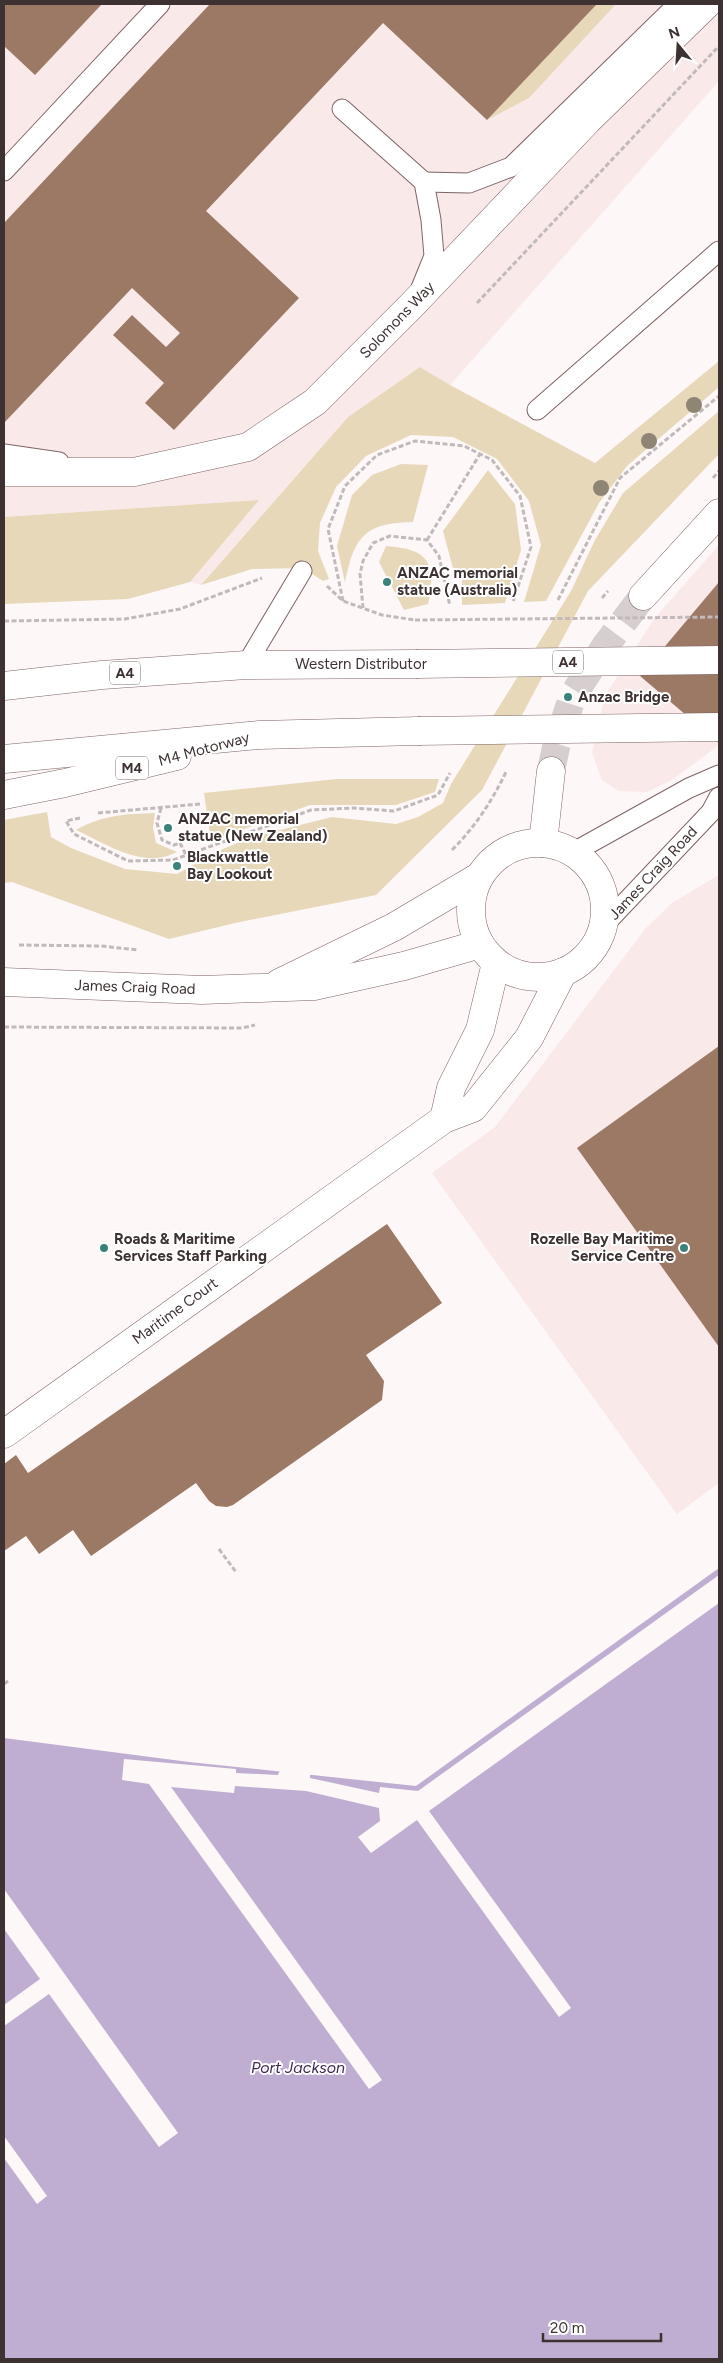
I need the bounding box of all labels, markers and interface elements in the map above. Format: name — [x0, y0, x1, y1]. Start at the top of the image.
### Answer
north arrow — [653, 20, 703, 70]
text: N — [666, 23, 682, 43]
street label: Solomons Way — [356, 278, 438, 362]
place label: ANZAC memorial statue (Australia) — [397, 564, 518, 599]
marker: ANZAC memorial statue (Australia) — [381, 576, 393, 588]
road number: A4 — [553, 650, 583, 674]
street label: Western Distributor — [295, 655, 427, 673]
road number: A4 — [110, 661, 140, 684]
place label: Anzac Bridge — [578, 688, 670, 706]
marker: Anzac Bridge — [562, 691, 574, 703]
street label: M4 Motorway — [156, 728, 252, 770]
road number: M4 — [116, 756, 148, 780]
place label: ANZAC memorial statue (New Zealand) — [178, 810, 328, 845]
marker: ANZAC memorial statue (New Zealand) — [162, 822, 174, 834]
street label: James Craig Road — [605, 823, 701, 923]
place label: Blackwattle Bay Lookout — [187, 848, 273, 883]
marker: Blackwattle Bay Lookout — [171, 860, 183, 872]
street label: James Craig Road — [74, 976, 196, 998]
place label: Roads & Maritime Services Staff Parking — [114, 1230, 267, 1265]
place label: Rozelle Bay Maritime Service Centre — [530, 1230, 675, 1265]
marker: Roads & Maritime Services Staff Parking — [98, 1242, 110, 1254]
marker: Rozelle Bay Maritime Service Centre — [678, 1242, 690, 1254]
street label: Maritime Court — [129, 1274, 222, 1348]
water label: Port Jackson — [251, 2058, 345, 2077]
scale bar — [543, 2310, 660, 2342]
text: 20 m — [550, 2319, 584, 2337]

